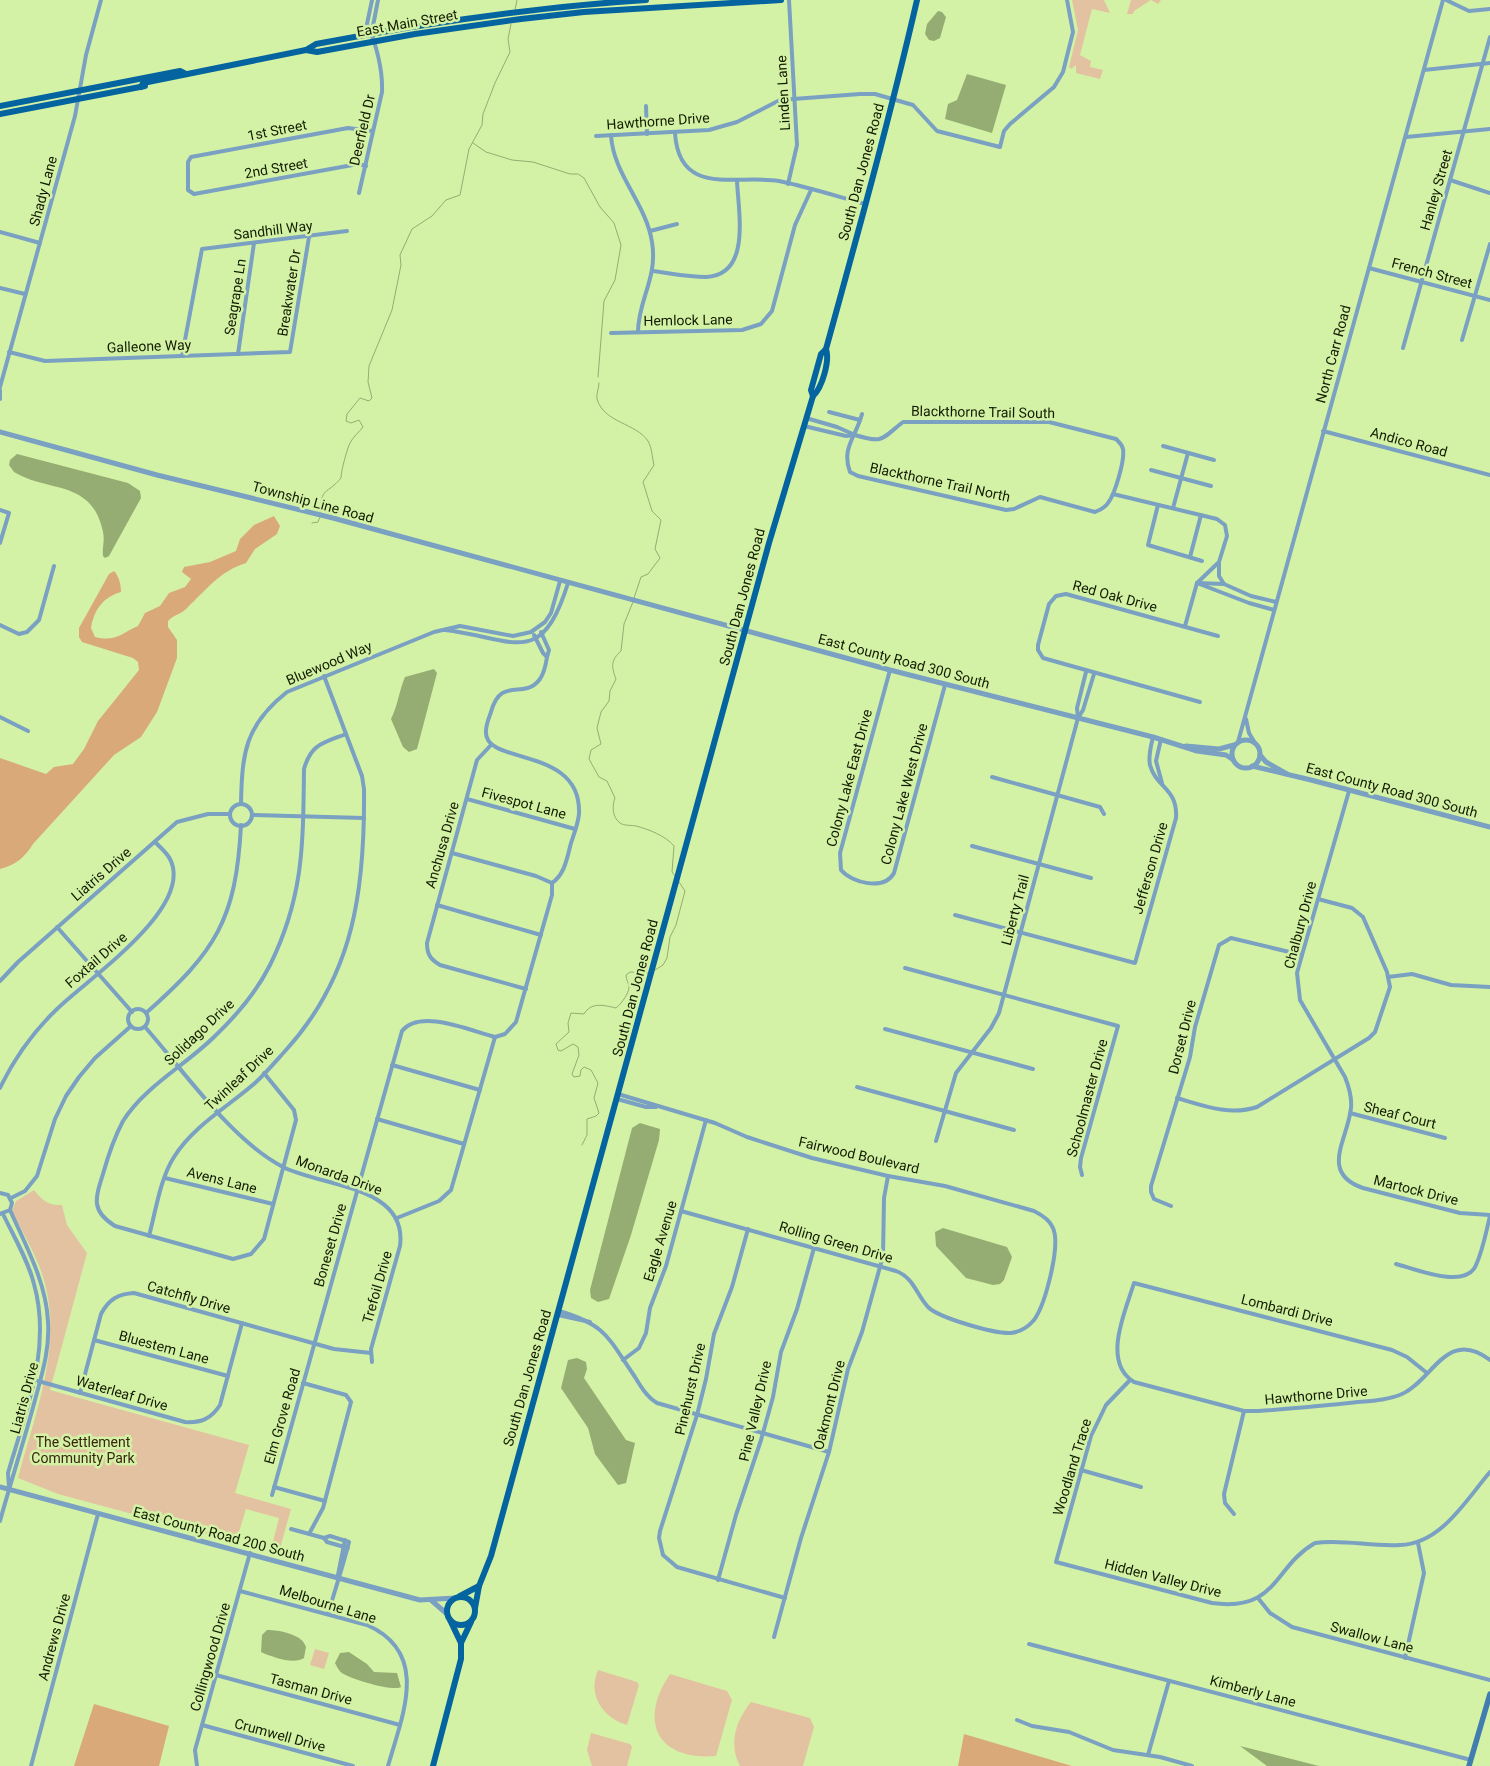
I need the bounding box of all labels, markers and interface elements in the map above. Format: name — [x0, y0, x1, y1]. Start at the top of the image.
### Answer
street label: East Main Street — [355, 6, 459, 40]
street label: Linden Lane — [773, 55, 793, 131]
street label: Deerfield Dr — [346, 93, 378, 167]
street label: South Dan Jones Road — [835, 102, 887, 242]
street label: Hawthorne Drive — [606, 109, 710, 133]
street label: 1st Street — [246, 116, 308, 144]
street label: Hanley Street — [1417, 147, 1455, 232]
street label: Shady Lane — [26, 154, 60, 228]
street label: 2nd Street — [243, 155, 309, 181]
street label: Sandhill Way — [233, 217, 314, 243]
street label: Breakwater Dr — [274, 248, 304, 338]
street label: French Street — [1390, 255, 1474, 292]
street label: Seagrape Ln — [221, 258, 249, 336]
street label: North Carr Road — [1312, 303, 1354, 405]
street label: Hemlock Lane — [643, 311, 733, 329]
street label: Galleone Way — [107, 337, 192, 355]
street label: Blackthorne Trail South — [911, 403, 1055, 421]
street label: Andico Road — [1369, 424, 1449, 460]
street label: Blackthorne Trail North — [868, 459, 1012, 505]
street label: Township Line Road — [250, 478, 376, 526]
street label: South Dan Jones Road — [716, 527, 768, 667]
street label: Red Oak Drive — [1071, 577, 1159, 615]
street label: East County Road 300 South — [816, 630, 992, 692]
street label: Bluewood Way — [284, 638, 375, 688]
street label: Colony Lake East Drive — [823, 708, 875, 848]
street label: Colony Lake West Drive — [877, 722, 931, 866]
street label: East County Road 300 South — [1304, 759, 1480, 821]
street label: Fivespot Lane — [480, 784, 568, 822]
street label: Anchusa Drive — [422, 800, 462, 890]
street label: Jefferson Drive — [1129, 820, 1171, 916]
street label: Liatris Drive — [68, 844, 134, 904]
street label: Liberty Trail — [998, 873, 1032, 947]
street label: Chalbury Drive — [1281, 880, 1319, 970]
street label: South Dan Jones Road — [609, 918, 661, 1058]
street label: Foxtail Drive — [62, 929, 130, 991]
street label: Solidago Drive — [161, 996, 237, 1068]
street label: Dorset Drive — [1165, 998, 1199, 1076]
street label: Schoolmaster Drive — [1064, 1037, 1110, 1159]
street label: Twinleaf Drive — [201, 1042, 277, 1114]
street label: Sheaf Court — [1362, 1098, 1438, 1132]
street label: Fairwood Boulevard — [797, 1133, 921, 1177]
street label: Monarda Drive — [294, 1152, 384, 1198]
street label: Avens Lane — [185, 1164, 259, 1196]
street label: Martock Drive — [1372, 1172, 1460, 1208]
street label: Eagle Avenue — [640, 1199, 680, 1283]
street label: Boneset Drive — [310, 1201, 350, 1289]
street label: Rolling Green Drive — [777, 1218, 895, 1266]
street label: Trefoil Drive — [359, 1249, 395, 1325]
street label: Catchfly Drive — [146, 1277, 232, 1317]
street label: Lombardi Drive — [1239, 1291, 1335, 1329]
street label: South Dan Jones Road — [500, 1308, 554, 1448]
street label: Bluestem Lane — [117, 1327, 211, 1367]
street label: Pinehurst Drive — [672, 1341, 708, 1437]
street label: Pine Valley Drive — [736, 1359, 774, 1463]
street label: Oakmont Drive — [810, 1359, 848, 1451]
street label: Liatris Drive — [7, 1360, 41, 1436]
street label: Elm Grove Road — [261, 1366, 303, 1466]
street label: Waterleaf Drive — [74, 1372, 170, 1414]
street label: Hawthorne Drive — [1264, 1383, 1368, 1407]
street label: Woodland Trace — [1050, 1417, 1094, 1517]
park label: The Settlement Community Park — [31, 1434, 136, 1466]
street label: East County Road 200 South — [131, 1503, 307, 1565]
street label: Hidden Valley Drive — [1103, 1556, 1223, 1600]
street label: Melbourne Lane — [278, 1582, 378, 1626]
street label: Andrews Drive — [35, 1592, 73, 1682]
street label: Collingwood Drive — [187, 1601, 233, 1713]
street label: Swallow Lane — [1329, 1618, 1415, 1656]
street label: Tasman Drive — [268, 1670, 354, 1708]
street label: Kimberly Lane — [1208, 1672, 1298, 1710]
street label: Crumwell Drive — [233, 1715, 327, 1755]

